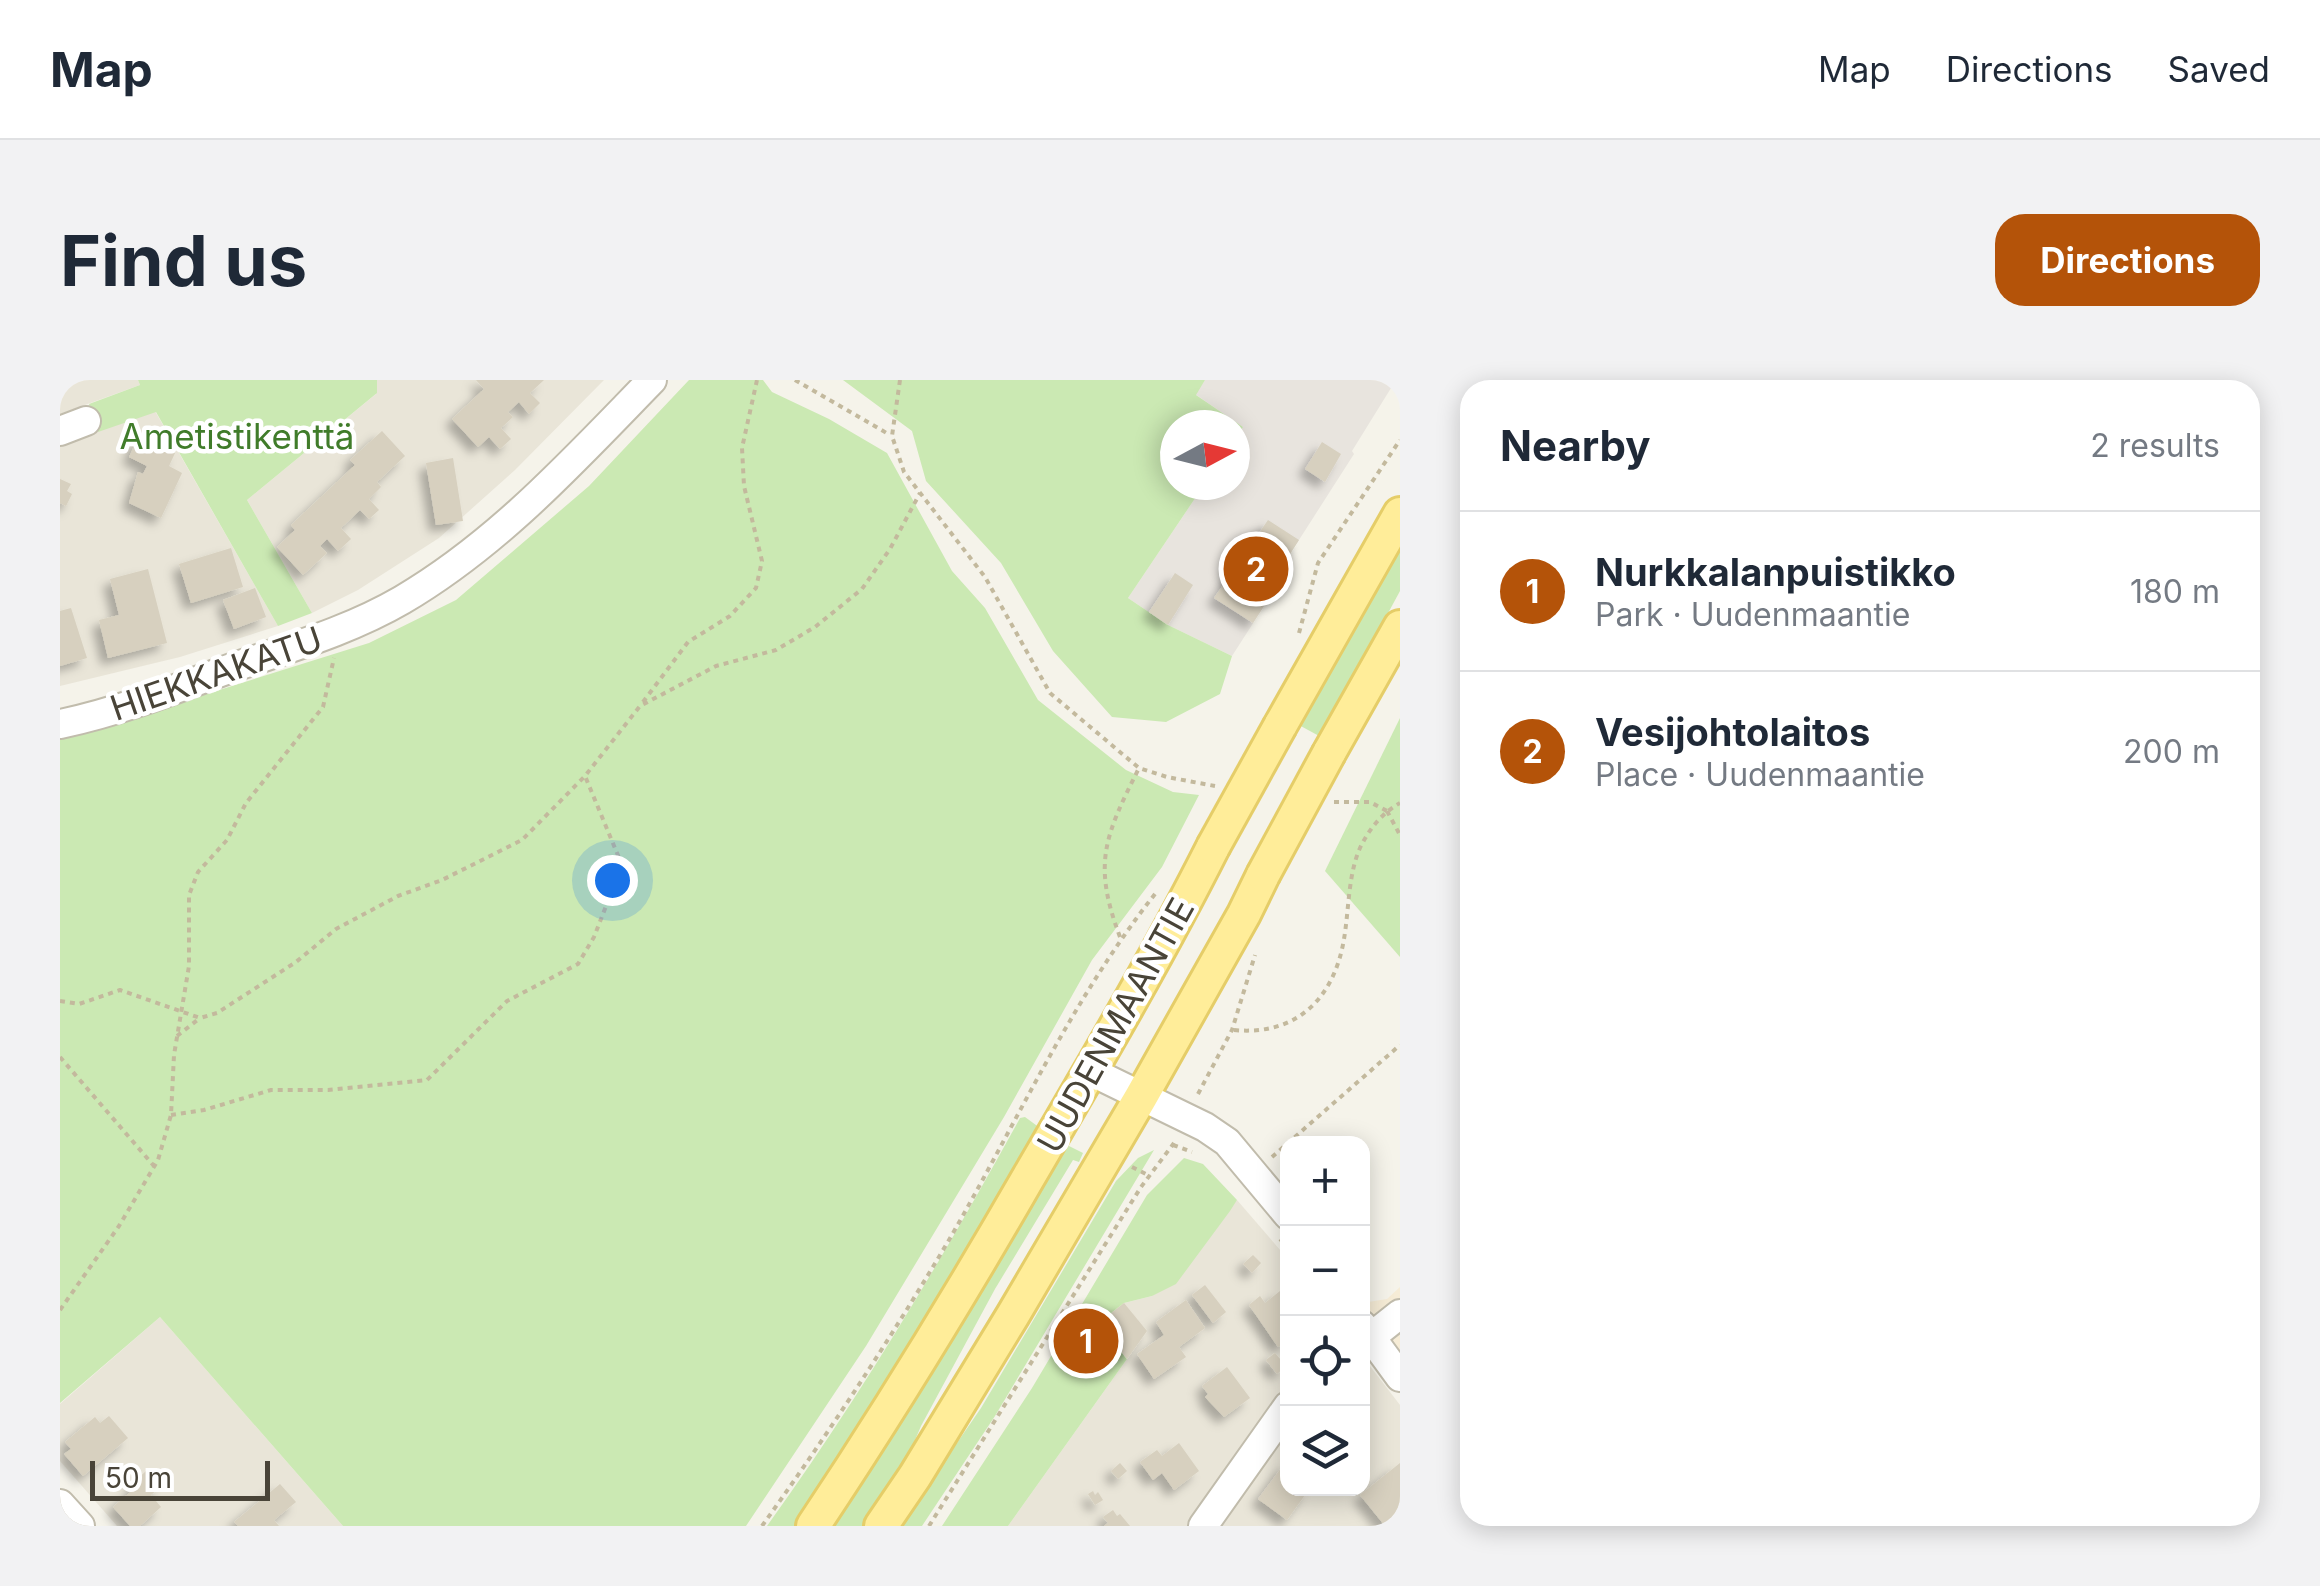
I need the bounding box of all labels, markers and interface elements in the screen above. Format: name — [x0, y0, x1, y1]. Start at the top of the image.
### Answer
text: Map — [50, 40, 153, 99]
text: Map — [1818, 48, 1891, 90]
text: Directions — [1946, 48, 2113, 90]
text: Saved — [2168, 48, 2270, 90]
button: Directions — [1995, 214, 2260, 306]
text: Find us — [60, 218, 307, 303]
north arrow — [1160, 410, 1250, 500]
park label: Ametistikenttä — [120, 415, 354, 457]
text: Nearby — [1500, 420, 1651, 471]
text: 2 results — [2090, 426, 2220, 465]
pin: 2 — [1224, 532, 1288, 606]
text: Nurkkalanpuistikko — [1595, 549, 1956, 595]
text: 1 — [1526, 572, 1539, 611]
text: 180 m — [2130, 572, 2220, 611]
text: Park · Uudenmaantie — [1595, 595, 1910, 634]
street label: HIEKKAKATU — [105, 617, 327, 729]
text: Vesijohtolaitos — [1595, 709, 1870, 755]
text: 2 — [1522, 732, 1543, 771]
text: 200 m — [2123, 732, 2220, 771]
text: Place · Uudenmaantie — [1595, 755, 1925, 794]
your location — [587, 855, 638, 906]
street label: UUDENMAANTIE — [1028, 890, 1202, 1160]
map controls — [1280, 1136, 1370, 1496]
button: + — [1280, 1136, 1370, 1226]
button: − — [1280, 1226, 1370, 1316]
pin: 1 — [1054, 1304, 1118, 1378]
button: locate — [1280, 1316, 1370, 1406]
button: layers — [1280, 1406, 1370, 1496]
scale bar — [90, 1456, 270, 1500]
text: 50 m — [105, 1461, 172, 1495]

